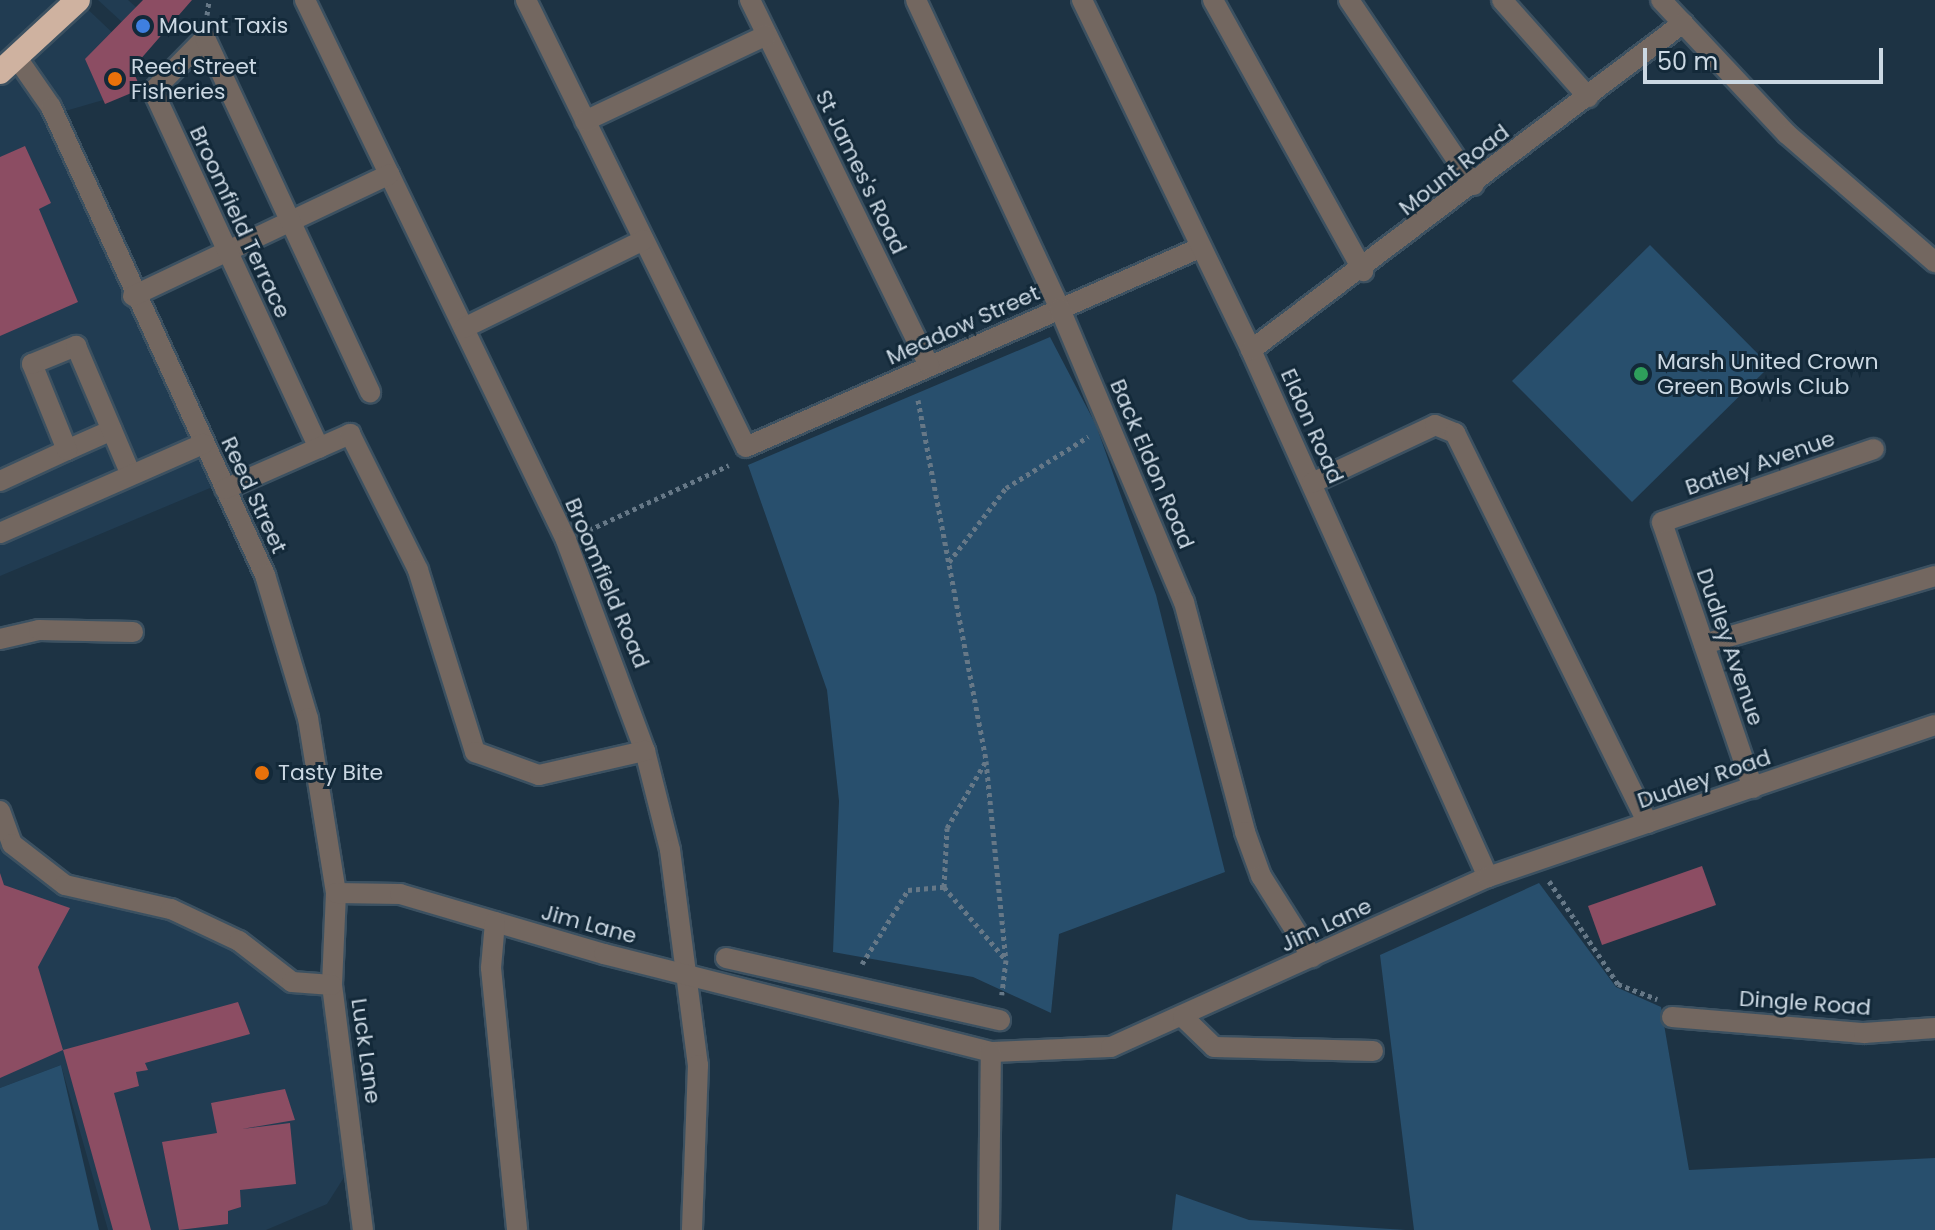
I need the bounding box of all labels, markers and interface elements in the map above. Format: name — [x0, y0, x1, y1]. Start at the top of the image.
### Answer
place label: Mount Taxis — [159, 13, 288, 39]
marker: Mount Taxis — [134, 17, 152, 35]
scale bar — [1647, 32, 1887, 82]
text: 50 m — [1657, 45, 1718, 78]
place label: Reed Street Fisheries — [131, 53, 257, 104]
marker: Reed Street Fisheries — [106, 70, 124, 88]
street label: St James's Road — [810, 86, 912, 258]
street label: Mount Road — [1394, 119, 1514, 221]
street label: Broomfield Terrace — [184, 122, 296, 322]
street label: Meadow Street — [882, 279, 1044, 371]
place label: Marsh United Crown Green Bowls Club — [1657, 348, 1879, 400]
street label: Eldon Road — [1275, 365, 1349, 487]
marker: Marsh United Crown Green Bowls Club — [1632, 365, 1650, 383]
street label: Back Eldon Road — [1104, 375, 1200, 553]
street label: Batley Avenue — [1682, 425, 1838, 501]
street label: Reed Street — [215, 432, 293, 558]
street label: Broomfield Road — [559, 494, 655, 672]
street label: Dudley Avenue — [1691, 565, 1769, 729]
street label: Dudley Road — [1634, 744, 1774, 814]
place label: Tasty Bite — [278, 760, 383, 786]
marker: Tasty Bite — [253, 764, 271, 782]
street label: Jim Lane — [1276, 892, 1376, 958]
street label: Jim Lane — [538, 899, 640, 949]
street label: Dingle Road — [1738, 985, 1872, 1021]
street label: Luck Lane — [346, 997, 386, 1105]

